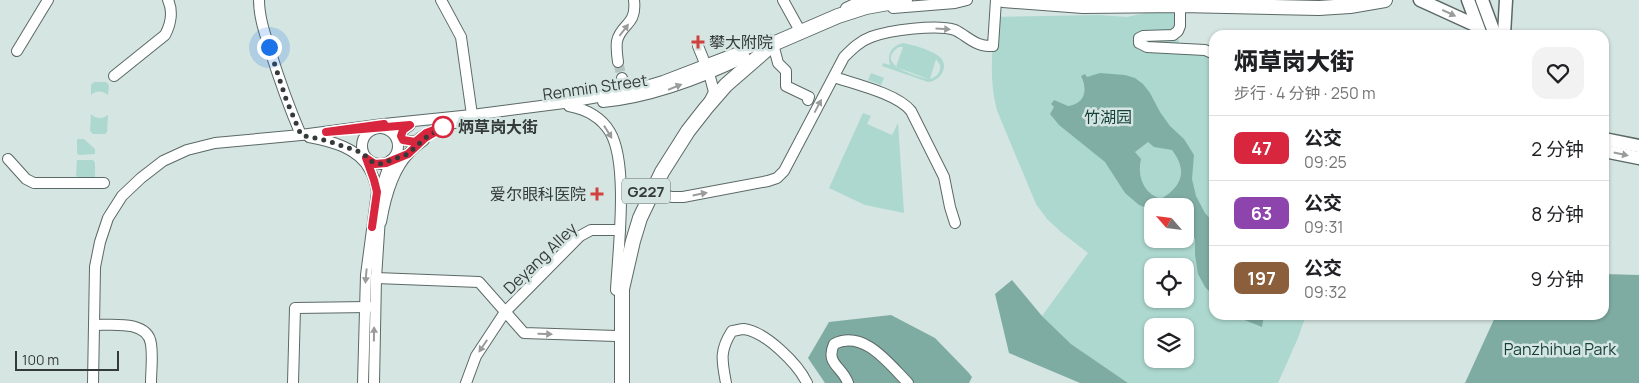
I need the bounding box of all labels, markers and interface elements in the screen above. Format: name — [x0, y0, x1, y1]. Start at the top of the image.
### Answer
one-way arrow — [1442, 9, 1456, 17]
one-way arrow — [618, 24, 629, 37]
one-way arrow — [936, 25, 952, 33]
place label: 攀大附院 — [709, 31, 773, 53]
your location — [257, 35, 282, 60]
marker: 攀大附院 — [691, 35, 705, 49]
text: 炳草岗大街 — [1234, 44, 1354, 77]
button: heart — [1532, 47, 1584, 99]
street label: Renmin Street — [541, 69, 649, 105]
one-way arrow — [668, 82, 682, 90]
text: 步行 · 4 分钟 · 250 m — [1234, 82, 1376, 104]
one-way arrow — [814, 98, 822, 113]
park label: 竹湖园 — [1084, 106, 1132, 128]
marker: 炳草岗大街 — [432, 116, 454, 138]
place label: 炳草岗大街 — [458, 116, 538, 138]
one-way arrow — [603, 125, 613, 138]
text: 公交 — [1304, 125, 1342, 151]
text: 47 — [1251, 136, 1272, 160]
text: 2 分钟 — [1531, 136, 1584, 162]
text: 09:25 — [1304, 151, 1347, 173]
one-way arrow — [1614, 151, 1630, 159]
road number: G227 — [622, 178, 670, 204]
place label: 爱尔眼科医院 — [490, 183, 586, 205]
marker: 爱尔眼科医院 — [590, 187, 604, 201]
one-way arrow — [692, 190, 707, 198]
text: 公交 — [1304, 190, 1342, 216]
north arrow — [1144, 198, 1194, 248]
map controls — [1144, 198, 1194, 368]
text: 63 — [1251, 201, 1272, 225]
text: 8 分钟 — [1531, 201, 1584, 227]
text: 09:31 — [1304, 216, 1344, 238]
street label: Deyang Alley — [498, 217, 582, 299]
text: 公交 — [1304, 255, 1342, 281]
button: locate — [1144, 258, 1194, 308]
text: 197 — [1247, 266, 1276, 290]
text: 9 分钟 — [1530, 266, 1584, 292]
one-way arrow — [362, 268, 370, 284]
text: 09:32 — [1304, 281, 1346, 303]
button: layers — [1144, 318, 1194, 368]
one-way arrow — [371, 326, 379, 342]
one-way arrow — [537, 330, 553, 338]
park label: Panzhihua Park — [1504, 338, 1617, 360]
one-way arrow — [478, 339, 488, 353]
scale bar — [15, 348, 119, 371]
text: 100 m — [22, 350, 59, 369]

